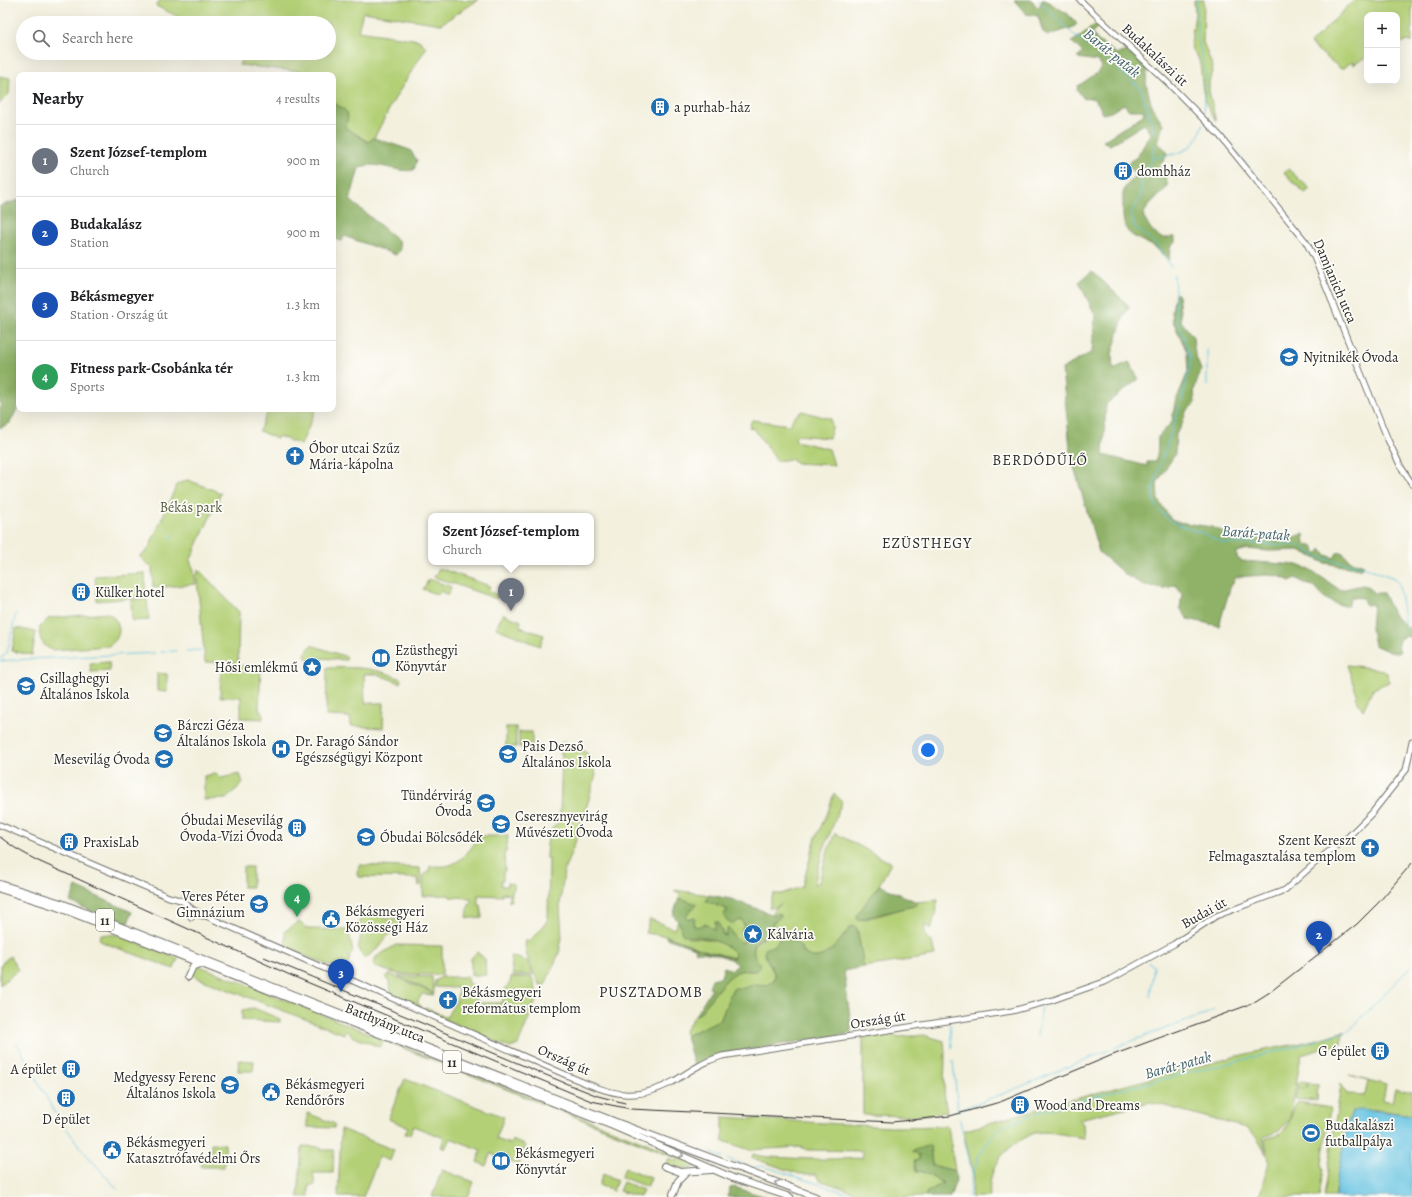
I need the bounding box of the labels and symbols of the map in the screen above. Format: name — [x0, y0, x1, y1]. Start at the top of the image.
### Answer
street label: Budakalászi út — [1118, 19, 1193, 91]
water label: Barát-patak — [1079, 24, 1145, 82]
building icon: a purhab-ház — [649, 96, 671, 118]
place label: a purhab-ház — [674, 98, 751, 117]
building icon: dombház — [1112, 160, 1134, 182]
place label: dombház — [1137, 162, 1191, 181]
street label: Damjanich utca — [1309, 236, 1362, 327]
school or university icon: Nyitnikék Óvoda — [1278, 346, 1300, 368]
place label: Nyitnikék Óvoda — [1303, 348, 1399, 367]
place label: Óbor utcai Szűz Mária-kápolna — [309, 439, 400, 474]
church icon: Óbor utcai Szűz Mária-kápolna — [284, 445, 306, 467]
district label: BERDÓDŰLŐ — [992, 450, 1088, 470]
park label: Békás park — [160, 498, 222, 517]
water label: Barát-patak — [1221, 521, 1291, 545]
district label: EZÜSTHEGY — [882, 533, 972, 553]
pin: 1 — [498, 578, 524, 611]
building icon: Külker hotel — [70, 581, 92, 603]
place label: Külker hotel — [95, 583, 165, 602]
place label: Ezüsthegyi Könyvtár — [395, 641, 458, 676]
library icon: Ezüsthegyi Könyvtár — [370, 647, 392, 669]
place icon: Hősi emlékmű — [301, 656, 323, 678]
place label: Hősi emlékmű — [215, 658, 298, 677]
place label: Csillaghegyi Általános Iskola — [39, 669, 130, 704]
school or university icon: Csillaghegyi Általános Iskola — [15, 675, 37, 697]
place label: Bárczi Géza Általános Iskola — [176, 716, 267, 751]
school or university icon: Bárczi Géza Általános Iskola — [152, 722, 174, 744]
place label: Dr. Faragó Sándor Egészségügyi Központ — [295, 732, 423, 767]
place label: Pais Dezső Általános Iskola — [521, 737, 612, 772]
hospital icon: Dr. Faragó Sándor Egészségügyi Központ — [270, 738, 292, 760]
your location — [918, 740, 938, 760]
school or university icon: Pais Dezső Általános Iskola — [497, 743, 519, 765]
school or university icon: Mesevilág Óvoda — [153, 748, 175, 770]
place label: Mesevilág Óvoda — [53, 750, 150, 769]
place label: Tündérvirág Óvoda — [401, 786, 472, 821]
school or university icon: Tündérvirág Óvoda — [475, 792, 497, 814]
place label: Cseresznyevirág Művészeti Óvoda — [515, 807, 613, 842]
place label: Óbudai Mesevilág Óvoda-Vízi Óvoda — [180, 811, 283, 846]
school or university icon: Cseresznyevirág Művészeti Óvoda — [490, 813, 512, 835]
building icon: Óbudai Mesevilág Óvoda-Vízi Óvoda — [286, 817, 308, 839]
school or university icon: Óbudai Bölcsődék — [355, 826, 377, 848]
place label: Óbudai Bölcsődék — [380, 828, 483, 847]
building icon: PraxisLab — [58, 831, 80, 853]
place label: Szent Kereszt Felmagasztalása templom — [1208, 831, 1356, 866]
place label: PraxisLab — [83, 833, 139, 852]
church icon: Szent Kereszt Felmagasztalása templom — [1359, 837, 1381, 859]
pin: 4 — [284, 884, 310, 917]
place label: Veres Péter Gimnázium — [177, 887, 246, 922]
school or university icon: Veres Péter Gimnázium — [248, 893, 270, 915]
street label: Budai út — [1178, 893, 1230, 933]
place label: Békásmegyeri Közösségi Ház — [345, 902, 428, 937]
public building icon: Békásmegyeri Közösségi Ház — [320, 908, 342, 930]
road number: 11 — [96, 909, 114, 931]
pin: 2 — [1306, 921, 1332, 954]
place icon: Kálvária — [742, 923, 764, 945]
place label: Kálvária — [767, 925, 814, 944]
pin: 3 — [328, 959, 354, 992]
district label: PUSZTADOMB — [599, 982, 703, 1002]
place label: Békásmegyeri református templom — [462, 983, 581, 1018]
church icon: Békásmegyeri református templom — [437, 989, 459, 1011]
street label: Batthyány utca — [342, 998, 428, 1048]
street label: Ország út — [849, 1006, 907, 1034]
street label: Ország út — [535, 1040, 594, 1080]
building icon: G épület — [1369, 1040, 1391, 1062]
place label: G épület — [1318, 1042, 1366, 1061]
water label: Barát-patak — [1143, 1046, 1214, 1083]
road number: 11 — [443, 1051, 461, 1073]
building icon: A épület — [60, 1058, 82, 1080]
place label: A épület — [10, 1060, 57, 1079]
place label: Medgyessy Ferenc Általános Iskola — [113, 1068, 216, 1103]
school or university icon: Medgyessy Ferenc Általános Iskola — [219, 1074, 241, 1096]
place label: Békásmegyeri Rendőrőrs — [285, 1075, 365, 1110]
public building icon: Békásmegyeri Rendőrőrs — [260, 1081, 282, 1103]
building icon: D épület — [55, 1087, 77, 1109]
building icon: Wood and Dreams — [1009, 1094, 1031, 1116]
place label: Wood and Dreams — [1033, 1096, 1140, 1115]
place label: D épület — [42, 1110, 90, 1129]
place label: Budakalászi futballpálya — [1325, 1116, 1394, 1151]
sports icon: Budakalászi futballpálya — [1300, 1122, 1322, 1144]
place label: Békásmegyeri Katasztrófavédelmi Őrs — [126, 1133, 260, 1168]
public building icon: Békásmegyeri Katasztrófavédelmi Őrs — [101, 1139, 123, 1161]
place label: Békásmegyeri Könyvtár — [515, 1144, 595, 1179]
library icon: Békásmegyeri Könyvtár — [490, 1150, 512, 1172]
one-way arrow — [677, 1150, 685, 1158]
one-way arrow — [774, 1179, 781, 1187]

